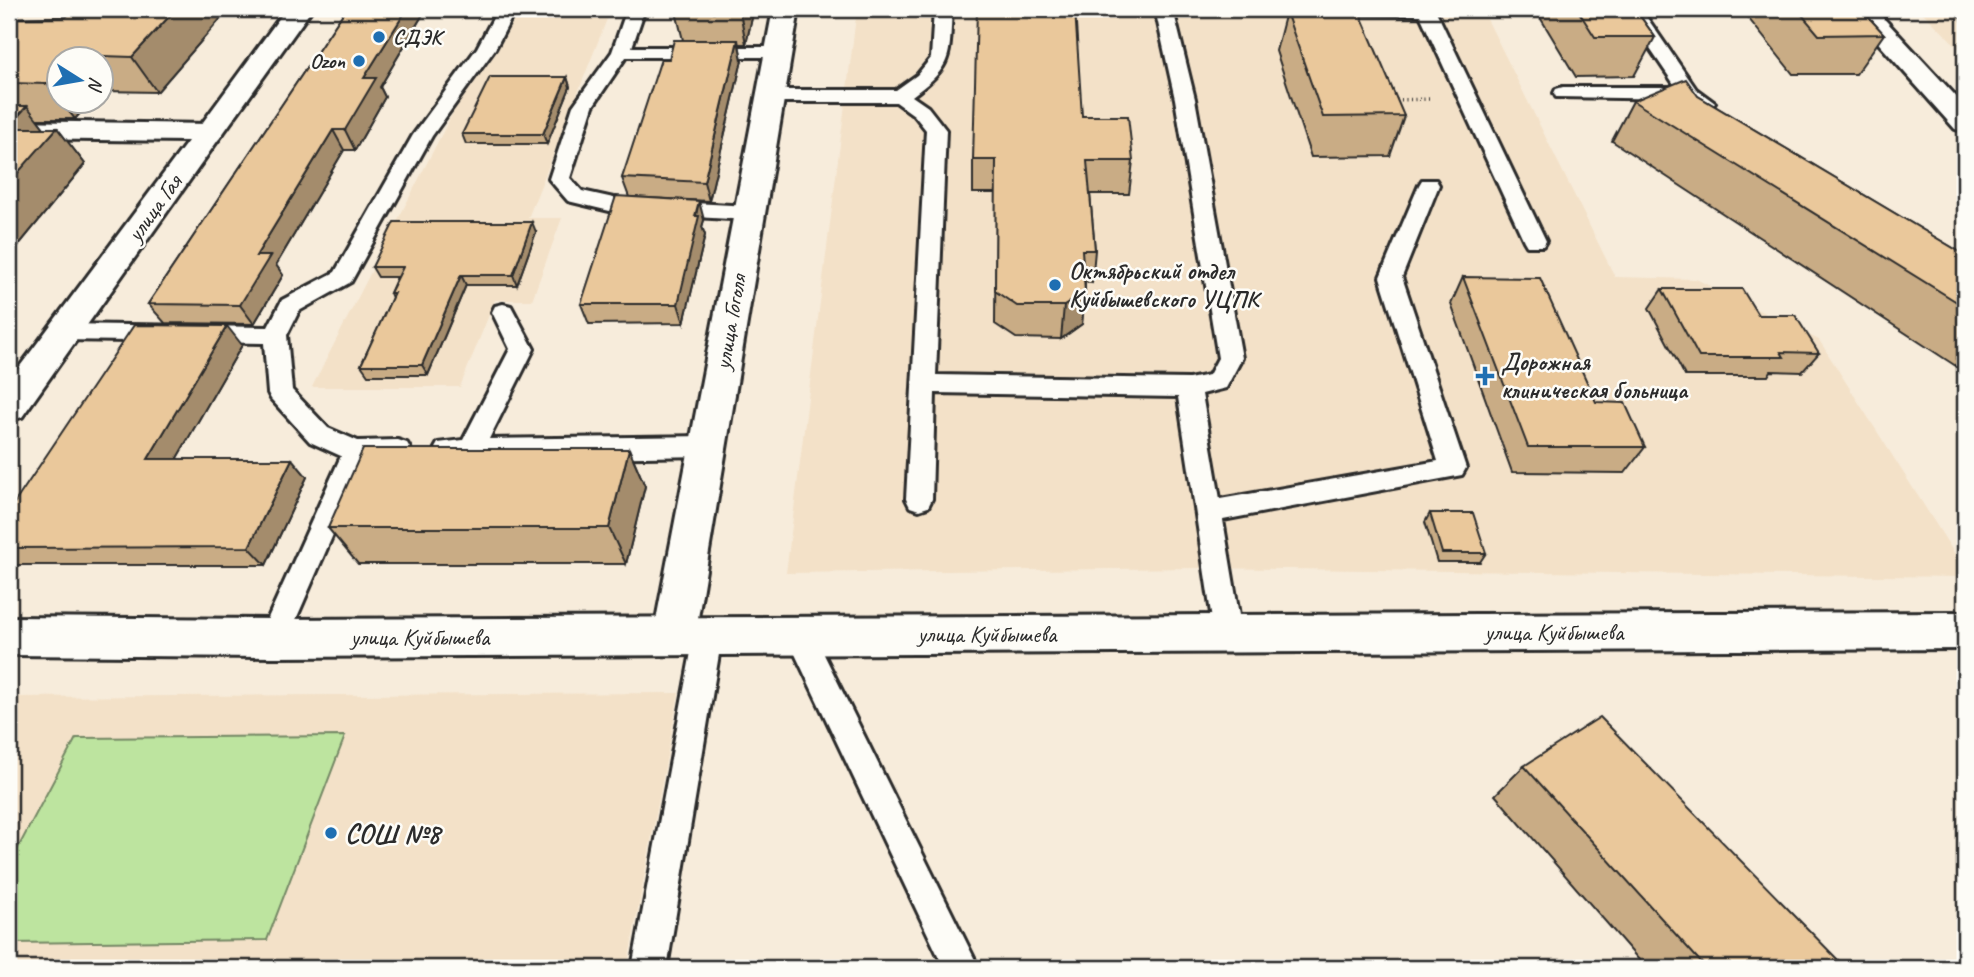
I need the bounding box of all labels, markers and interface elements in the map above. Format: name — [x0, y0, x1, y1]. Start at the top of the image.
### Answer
place label: СДЭК — [393, 24, 446, 50]
marker: СДЭК — [371, 29, 387, 45]
north arrow — [46, 46, 116, 116]
place label: Ozon — [310, 48, 345, 74]
marker: Ozon — [351, 53, 367, 69]
text: N — [82, 75, 109, 94]
street label: улица Гая — [118, 167, 189, 249]
place label: Октябрьский отдел Куйбышевского УЦПК — [1069, 256, 1263, 314]
street label: улица Гоголя — [707, 270, 753, 374]
marker: Октябрьский отдел Куйбышевского УЦПК — [1047, 277, 1063, 293]
place label: Дорожная клиническая больница — [1501, 347, 1689, 405]
marker: Дорожная клиническая больница — [1475, 366, 1495, 386]
street label: улица Куйбышева — [1483, 617, 1625, 647]
street label: улица Куйбышева — [916, 619, 1058, 649]
street label: улица Куйбышева — [349, 622, 491, 652]
place label: СОШ №8 — [345, 816, 443, 851]
marker: СОШ №8 — [323, 825, 339, 841]

